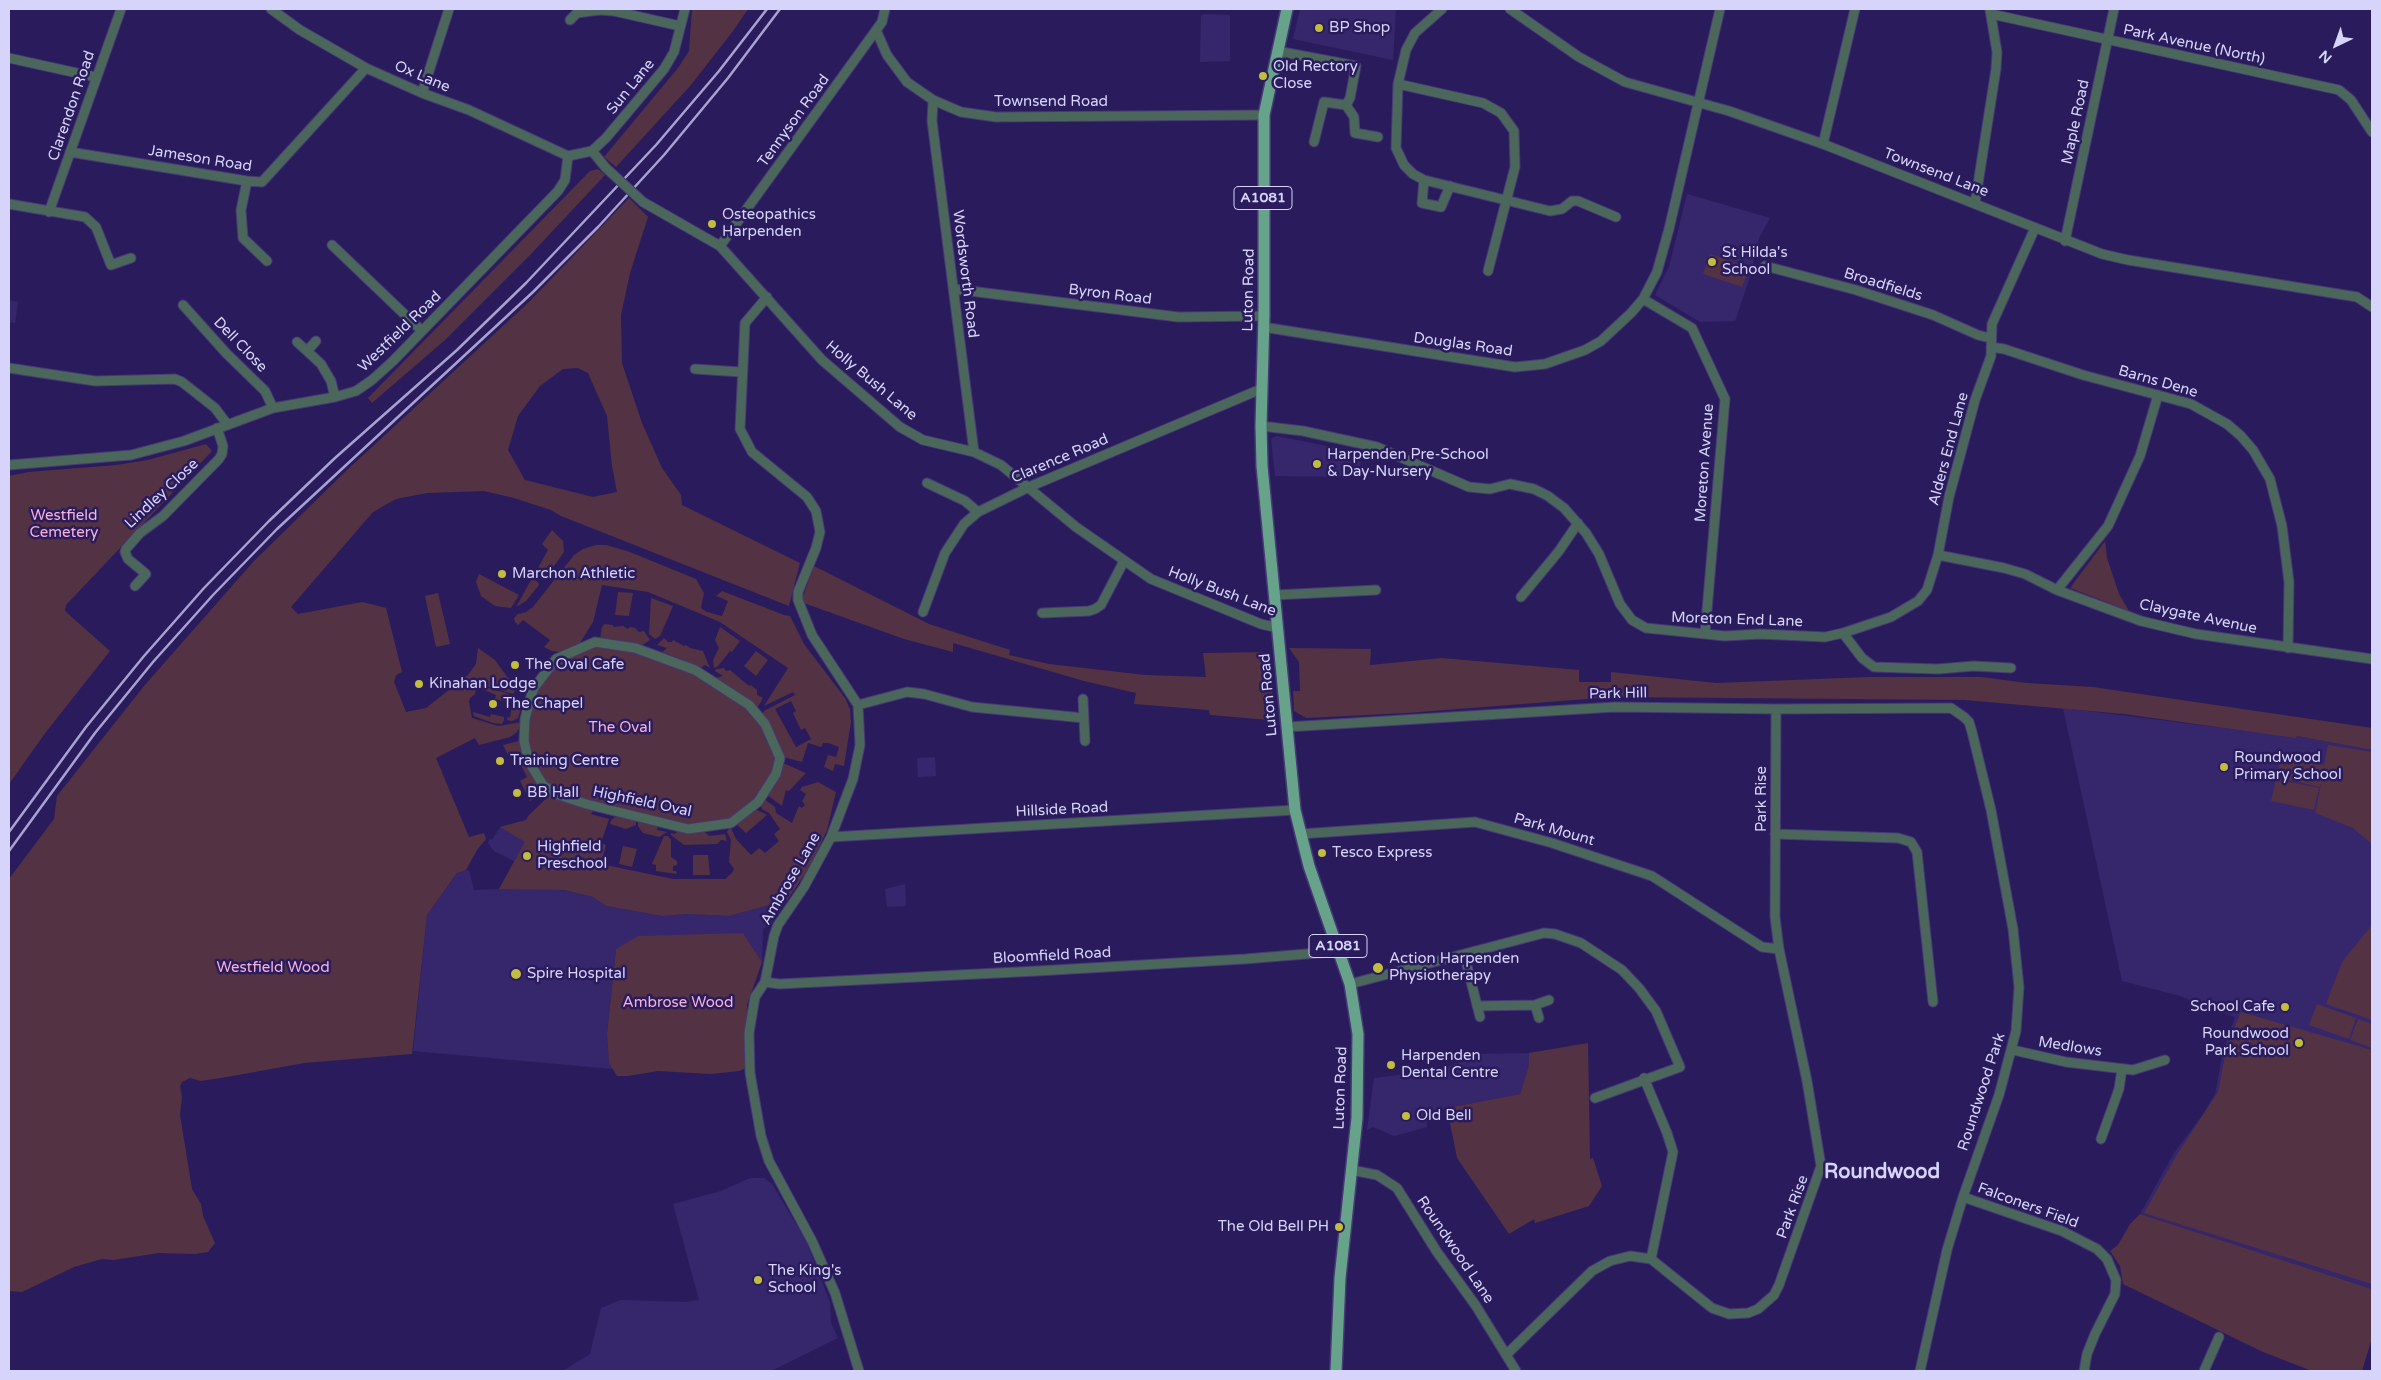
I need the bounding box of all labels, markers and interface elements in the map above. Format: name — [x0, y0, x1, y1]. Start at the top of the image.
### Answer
place label: BP Shop — [1329, 19, 1390, 37]
north arrow — [2311, 20, 2361, 70]
street label: Park Avenue (North) — [2122, 21, 2266, 69]
marker: BP Shop — [1313, 22, 1325, 34]
text: N — [2316, 46, 2335, 67]
street label: Clarendon Road — [45, 49, 99, 163]
street label: Sun Lane — [603, 56, 659, 118]
street label: Ox Lane — [391, 57, 453, 97]
place label: Old Rectory Close — [1273, 58, 1358, 93]
marker: Old Rectory Close — [1257, 70, 1269, 82]
street label: Tennyson Road — [754, 71, 834, 171]
street label: Maple Road — [2058, 78, 2094, 166]
street label: Townsend Road — [994, 93, 1108, 111]
street label: Jameson Road — [147, 142, 253, 176]
street label: Townsend Lane — [1881, 145, 1991, 201]
road number: A1081 — [1234, 187, 1292, 210]
place label: Osteopathics Harpenden — [722, 206, 816, 241]
street label: Wordsworth Road — [948, 209, 982, 339]
marker: Osteopathics Harpenden — [706, 218, 718, 230]
place label: St Hilda's School — [1722, 244, 1788, 279]
street label: Luton Road — [1239, 248, 1259, 332]
marker: St Hilda's School — [1706, 256, 1718, 268]
street label: Broadfields — [1842, 265, 1924, 305]
street label: Byron Road — [1067, 281, 1153, 309]
street label: Westfield Road — [355, 288, 445, 376]
street label: Dell Close — [209, 314, 271, 376]
street label: Douglas Road — [1412, 329, 1514, 361]
street label: Holly Bush Lane — [822, 337, 920, 425]
street label: Barns Dene — [2116, 362, 2200, 402]
street label: Alders End Lane — [1925, 391, 1973, 507]
street label: Moreton Avenue — [1692, 403, 1718, 523]
street label: Clarence Road — [1009, 430, 1111, 488]
place label: Harpenden Pre-School & Day-Nursery — [1327, 446, 1489, 481]
street label: Lindley Close — [121, 455, 203, 533]
marker: Harpenden Pre-School & Day-Nursery — [1311, 458, 1323, 470]
park label: Westfield Cemetery — [30, 507, 98, 542]
street label: Holly Bush Lane — [1166, 563, 1278, 621]
place label: Marchon Athletic — [512, 565, 635, 583]
marker: Marchon Athletic — [496, 568, 508, 580]
street label: Claygate Avenue — [2138, 596, 2258, 638]
street label: Moreton End Lane — [1671, 609, 1803, 631]
street label: Luton Road — [1256, 653, 1282, 737]
place label: The Oval Cafe — [525, 656, 624, 674]
marker: The Oval Cafe — [509, 659, 521, 671]
place label: Kinahan Lodge — [429, 675, 536, 693]
marker: Kinahan Lodge — [413, 678, 425, 690]
street label: Park Hill — [1589, 684, 1647, 704]
place label: The Chapel — [503, 695, 583, 713]
marker: The Chapel — [487, 698, 499, 710]
park label: The Oval — [589, 719, 651, 737]
place label: Roundwood Primary School — [2234, 749, 2342, 784]
place label: Training Centre — [510, 752, 619, 770]
marker: Training Centre — [494, 755, 506, 767]
marker: Roundwood Primary School — [2218, 761, 2230, 773]
street label: Park Rise — [1753, 766, 1771, 832]
street label: Highfield Oval — [591, 783, 693, 821]
place label: BB Hall — [527, 784, 579, 802]
marker: BB Hall — [511, 787, 523, 799]
street label: Hillside Road — [1015, 799, 1109, 821]
street label: Park Mount — [1512, 810, 1596, 850]
street label: Ambrose Lane — [757, 830, 825, 928]
place label: Highfield Preschool — [537, 838, 607, 873]
place label: Tesco Express — [1332, 844, 1432, 862]
marker: Tesco Express — [1316, 847, 1328, 859]
marker: Highfield Preschool — [521, 850, 533, 862]
road number: A1081 — [1309, 934, 1367, 958]
street label: Bloomfield Road — [992, 944, 1112, 968]
place label: Action Harpenden Physiotherapy — [1389, 950, 1519, 985]
park label: Westfield Wood — [216, 959, 330, 977]
marker: Action Harpenden Physiotherapy — [1371, 961, 1385, 975]
place label: Spire Hospital — [527, 965, 626, 983]
marker: Spire Hospital — [509, 967, 523, 981]
park label: Ambrose Wood — [623, 994, 733, 1012]
place label: School Cafe — [2190, 998, 2275, 1016]
marker: School Cafe — [2279, 1001, 2291, 1013]
place label: Roundwood Park School — [2202, 1025, 2289, 1060]
street label: Roundwood Park — [1954, 1031, 2010, 1153]
street label: Medlows — [2037, 1033, 2103, 1061]
marker: Roundwood Park School — [2293, 1037, 2305, 1049]
street label: Luton Road — [1331, 1046, 1351, 1130]
place label: Harpenden Dental Centre — [1401, 1047, 1499, 1082]
marker: Harpenden Dental Centre — [1385, 1059, 1397, 1071]
place label: Old Bell — [1416, 1107, 1471, 1125]
marker: Old Bell — [1400, 1110, 1412, 1122]
district label: Roundwood — [1824, 1161, 1940, 1185]
street label: Park Rise — [1773, 1173, 1813, 1241]
street label: Falconers Field — [1975, 1179, 2081, 1233]
street label: Roundwood Lane — [1412, 1193, 1498, 1307]
place label: The Old Bell PH — [1218, 1218, 1329, 1236]
marker: The Old Bell PH — [1333, 1221, 1345, 1233]
place label: The King's School — [768, 1262, 841, 1297]
marker: The King's School — [752, 1274, 764, 1286]

